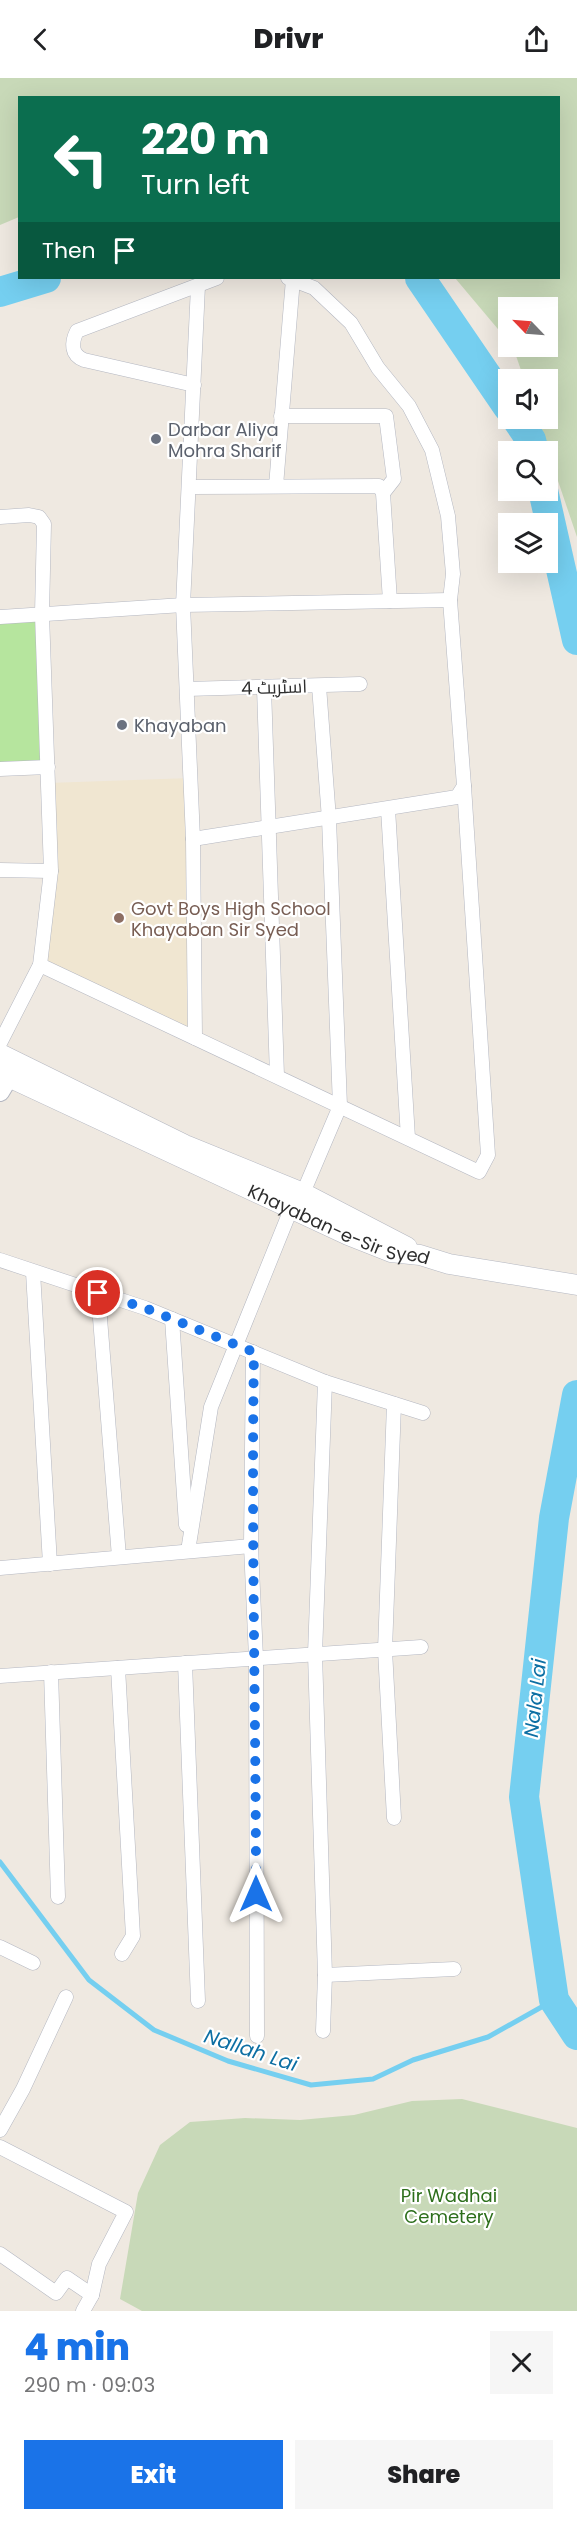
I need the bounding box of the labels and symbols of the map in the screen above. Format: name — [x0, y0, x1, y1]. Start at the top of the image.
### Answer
north arrow — [498, 297, 558, 357]
place label: Darbar Aliya Mohra Sharif — [168, 417, 282, 463]
marker: Darbar Aliya Mohra Sharif — [149, 432, 163, 446]
street label: اسٹریٹ 4 — [241, 673, 307, 701]
place label: Khayaban — [134, 713, 227, 738]
marker: Khayaban — [115, 718, 129, 732]
place label: Govt Boys High School Khayaban Sir Syed — [131, 896, 331, 942]
marker: Govt Boys High School Khayaban Sir Syed — [112, 911, 126, 925]
street label: Khayaban-e-Sir Syed — [244, 1178, 433, 1270]
pin — [72, 1267, 123, 1318]
water label: Nala Lai — [517, 1656, 553, 1739]
position arrow — [224, 1862, 288, 1926]
water label: Nallah Lai — [201, 2022, 302, 2079]
park label: Pir Wadhai Cemetery — [401, 2183, 497, 2229]

